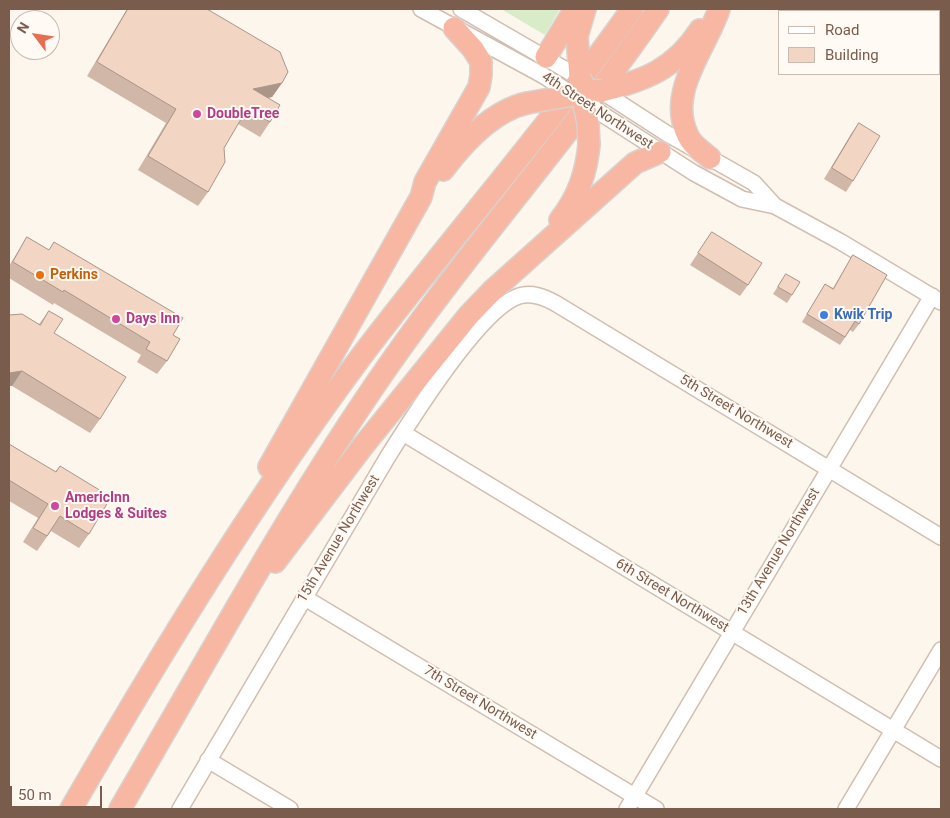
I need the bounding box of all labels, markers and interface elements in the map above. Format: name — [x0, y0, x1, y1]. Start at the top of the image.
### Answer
north arrow — [10, 10, 60, 60]
legend — [778, 10, 940, 75]
text: N — [14, 19, 32, 36]
text: Road — [825, 21, 859, 39]
text: Building — [825, 46, 879, 64]
street label: 4th Street Northwest — [538, 69, 656, 153]
place label: DoubleTree — [207, 106, 279, 122]
marker: DoubleTree — [191, 108, 203, 120]
place label: Perkins — [50, 267, 98, 283]
marker: Perkins — [34, 269, 46, 281]
place label: Kwik Trip — [834, 307, 892, 323]
marker: Kwik Trip — [818, 309, 830, 321]
place label: Days Inn — [126, 311, 180, 327]
marker: Days Inn — [110, 313, 122, 325]
street label: 5th Street Northwest — [676, 372, 796, 452]
street label: 15th Avenue Northwest — [294, 472, 384, 606]
street label: 13th Avenue Northwest — [734, 485, 824, 619]
place label: AmericInn Lodges & Suites — [65, 490, 167, 522]
marker: AmericInn Lodges & Suites — [49, 500, 61, 512]
street label: 6th Street Northwest — [612, 556, 732, 636]
street label: 7th Street Northwest — [420, 663, 540, 743]
scale bar — [12, 776, 105, 808]
text: 50 m — [18, 786, 52, 804]

